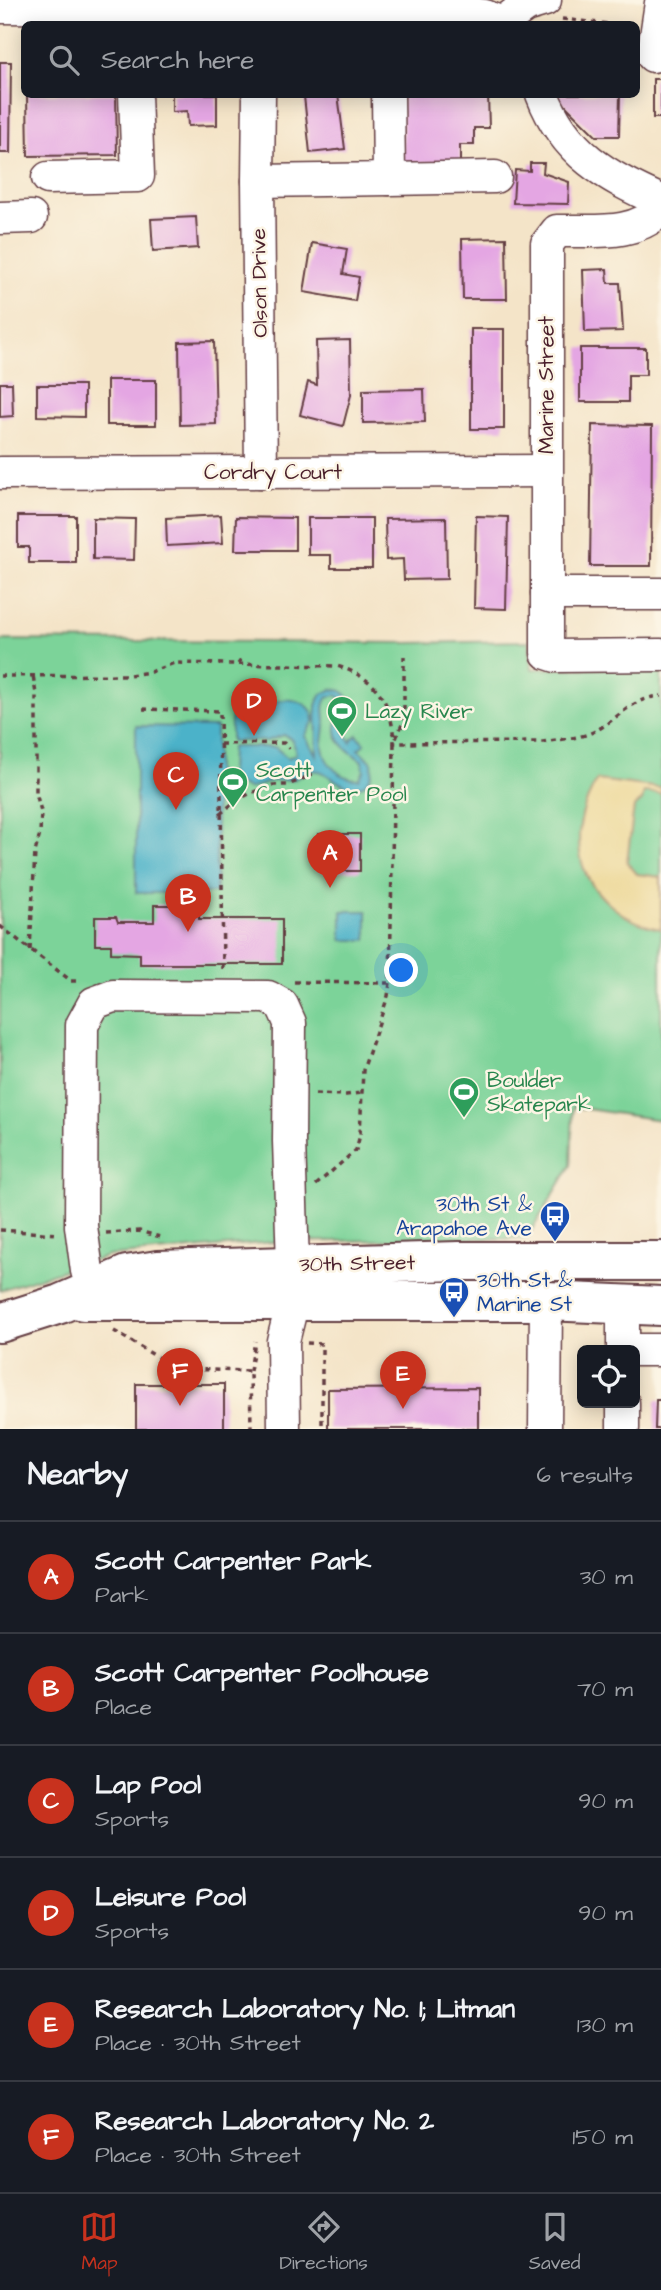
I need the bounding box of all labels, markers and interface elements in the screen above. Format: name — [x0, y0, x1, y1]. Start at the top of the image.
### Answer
search box — [21, 21, 640, 98]
icon: search — [45, 41, 83, 79]
text: Search here — [101, 42, 254, 78]
street label: Olson Drive — [244, 228, 275, 338]
street label: Marine Street — [532, 316, 561, 454]
street label: Cordry Court — [204, 458, 342, 489]
pin: D — [231, 678, 277, 736]
sports icon: Lazy River — [325, 694, 359, 738]
place label: Lazy River — [365, 697, 473, 728]
pin: C — [153, 752, 199, 810]
place label: Scott Carpenter Pool — [256, 756, 407, 810]
sports icon: Scott Carpenter Pool — [216, 765, 250, 809]
pin: A — [307, 830, 353, 888]
pin: B — [165, 874, 211, 932]
your location — [384, 953, 418, 987]
place label: Boulder Skatepark — [487, 1066, 591, 1120]
sports icon: Boulder Skatepark — [447, 1075, 481, 1119]
place label: 30th St & Arapahoe Ave — [396, 1190, 532, 1244]
bus stop icon: 30th St & Arapahoe Ave — [538, 1199, 572, 1243]
street label: 30th Street — [299, 1248, 416, 1279]
place label: 30th St & Marine St — [477, 1266, 573, 1319]
bus stop icon: 30th St & Marine St — [437, 1275, 471, 1319]
map controls — [577, 1345, 640, 1408]
button: locate — [577, 1345, 640, 1408]
pin: F — [157, 1348, 203, 1406]
pin: E — [380, 1351, 426, 1409]
text: Nearby — [28, 1454, 128, 1496]
text: 6 results — [537, 1459, 633, 1491]
text: Scott Carpenter Park — [95, 1543, 371, 1579]
text: A — [44, 1561, 58, 1593]
text: 30 m — [580, 1561, 633, 1593]
text: Park — [95, 1579, 148, 1611]
text: Scott Carpenter Poolhouse — [95, 1655, 429, 1691]
text: B — [43, 1673, 59, 1705]
text: 70 m — [577, 1673, 633, 1705]
text: Place — [95, 1691, 152, 1723]
text: Lap Pool — [95, 1767, 201, 1803]
text: C — [43, 1785, 59, 1817]
text: 90 m — [578, 1785, 633, 1817]
text: Sports — [95, 1803, 169, 1835]
text: Leisure Pool — [95, 1879, 246, 1915]
text: D — [44, 1897, 58, 1929]
text: 90 m — [578, 1897, 633, 1929]
text: Sports — [95, 1915, 169, 1947]
text: Research Laboratory No. 1; Litman — [95, 1991, 515, 2027]
text: E — [44, 2009, 58, 2041]
text: 130 m — [577, 2009, 633, 2041]
text: Place · 30th Street — [95, 2027, 301, 2059]
text: Research Laboratory No. 2 — [95, 2103, 434, 2139]
text: F — [43, 2121, 59, 2153]
text: 150 m — [572, 2121, 633, 2153]
text: Place · 30th Street — [95, 2139, 301, 2171]
tab: Map — [80, 2208, 118, 2277]
tab: Directions — [279, 2208, 368, 2277]
tab: Saved — [529, 2208, 580, 2277]

